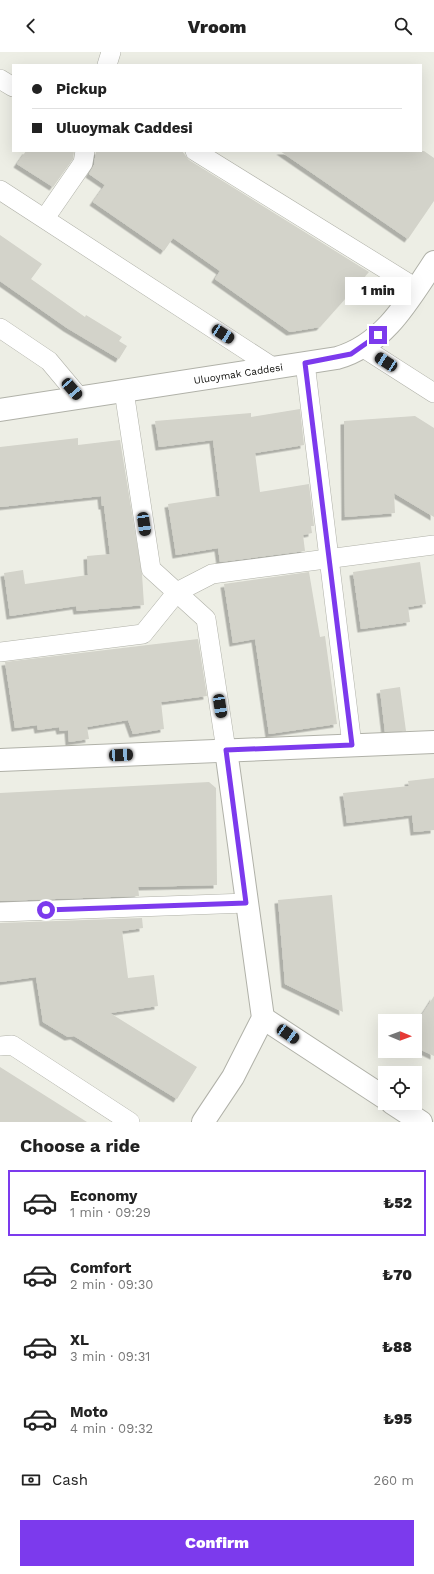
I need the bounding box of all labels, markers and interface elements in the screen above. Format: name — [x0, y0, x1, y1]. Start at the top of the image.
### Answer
icon: back — [20, 15, 42, 37]
icon: search — [392, 15, 414, 37]
text: Vroom — [188, 16, 246, 37]
text: Pickup — [56, 80, 107, 98]
text: Uluoymak Caddesi — [56, 119, 193, 137]
callout: 1 min — [345, 277, 411, 305]
text: 1 min — [361, 283, 395, 298]
car — [210, 322, 236, 346]
route end — [369, 326, 387, 344]
car — [373, 350, 399, 374]
street label: Uluoymak Caddesi — [193, 361, 284, 386]
car — [60, 376, 84, 402]
car — [136, 511, 152, 537]
car — [212, 693, 228, 719]
car — [109, 748, 133, 762]
route start — [37, 901, 55, 919]
north arrow — [378, 1014, 422, 1058]
map controls — [378, 1014, 422, 1110]
car — [275, 1022, 301, 1046]
button: locate — [378, 1066, 422, 1110]
text: Choose a ride — [20, 1135, 140, 1156]
icon: car — [22, 1185, 58, 1221]
text: Economy — [70, 1187, 137, 1205]
text: ₺52 — [383, 1194, 412, 1212]
text: 1 min · 09:29 — [70, 1205, 151, 1220]
icon: car — [22, 1257, 58, 1293]
text: Comfort — [70, 1259, 131, 1277]
text: ₺70 — [382, 1266, 412, 1284]
text: 2 min · 09:30 — [70, 1277, 153, 1292]
icon: car — [22, 1329, 58, 1365]
text: XL — [70, 1331, 89, 1349]
text: ₺88 — [382, 1338, 412, 1356]
text: 3 min · 09:31 — [70, 1349, 150, 1364]
icon: car — [22, 1401, 58, 1437]
text: Moto — [70, 1403, 108, 1421]
text: ₺95 — [383, 1410, 412, 1428]
text: 4 min · 09:32 — [70, 1421, 153, 1436]
icon: cash — [20, 1469, 42, 1491]
text: Cash — [52, 1471, 88, 1489]
text: 260 m — [374, 1473, 414, 1488]
button: Confirm — [20, 1520, 414, 1566]

